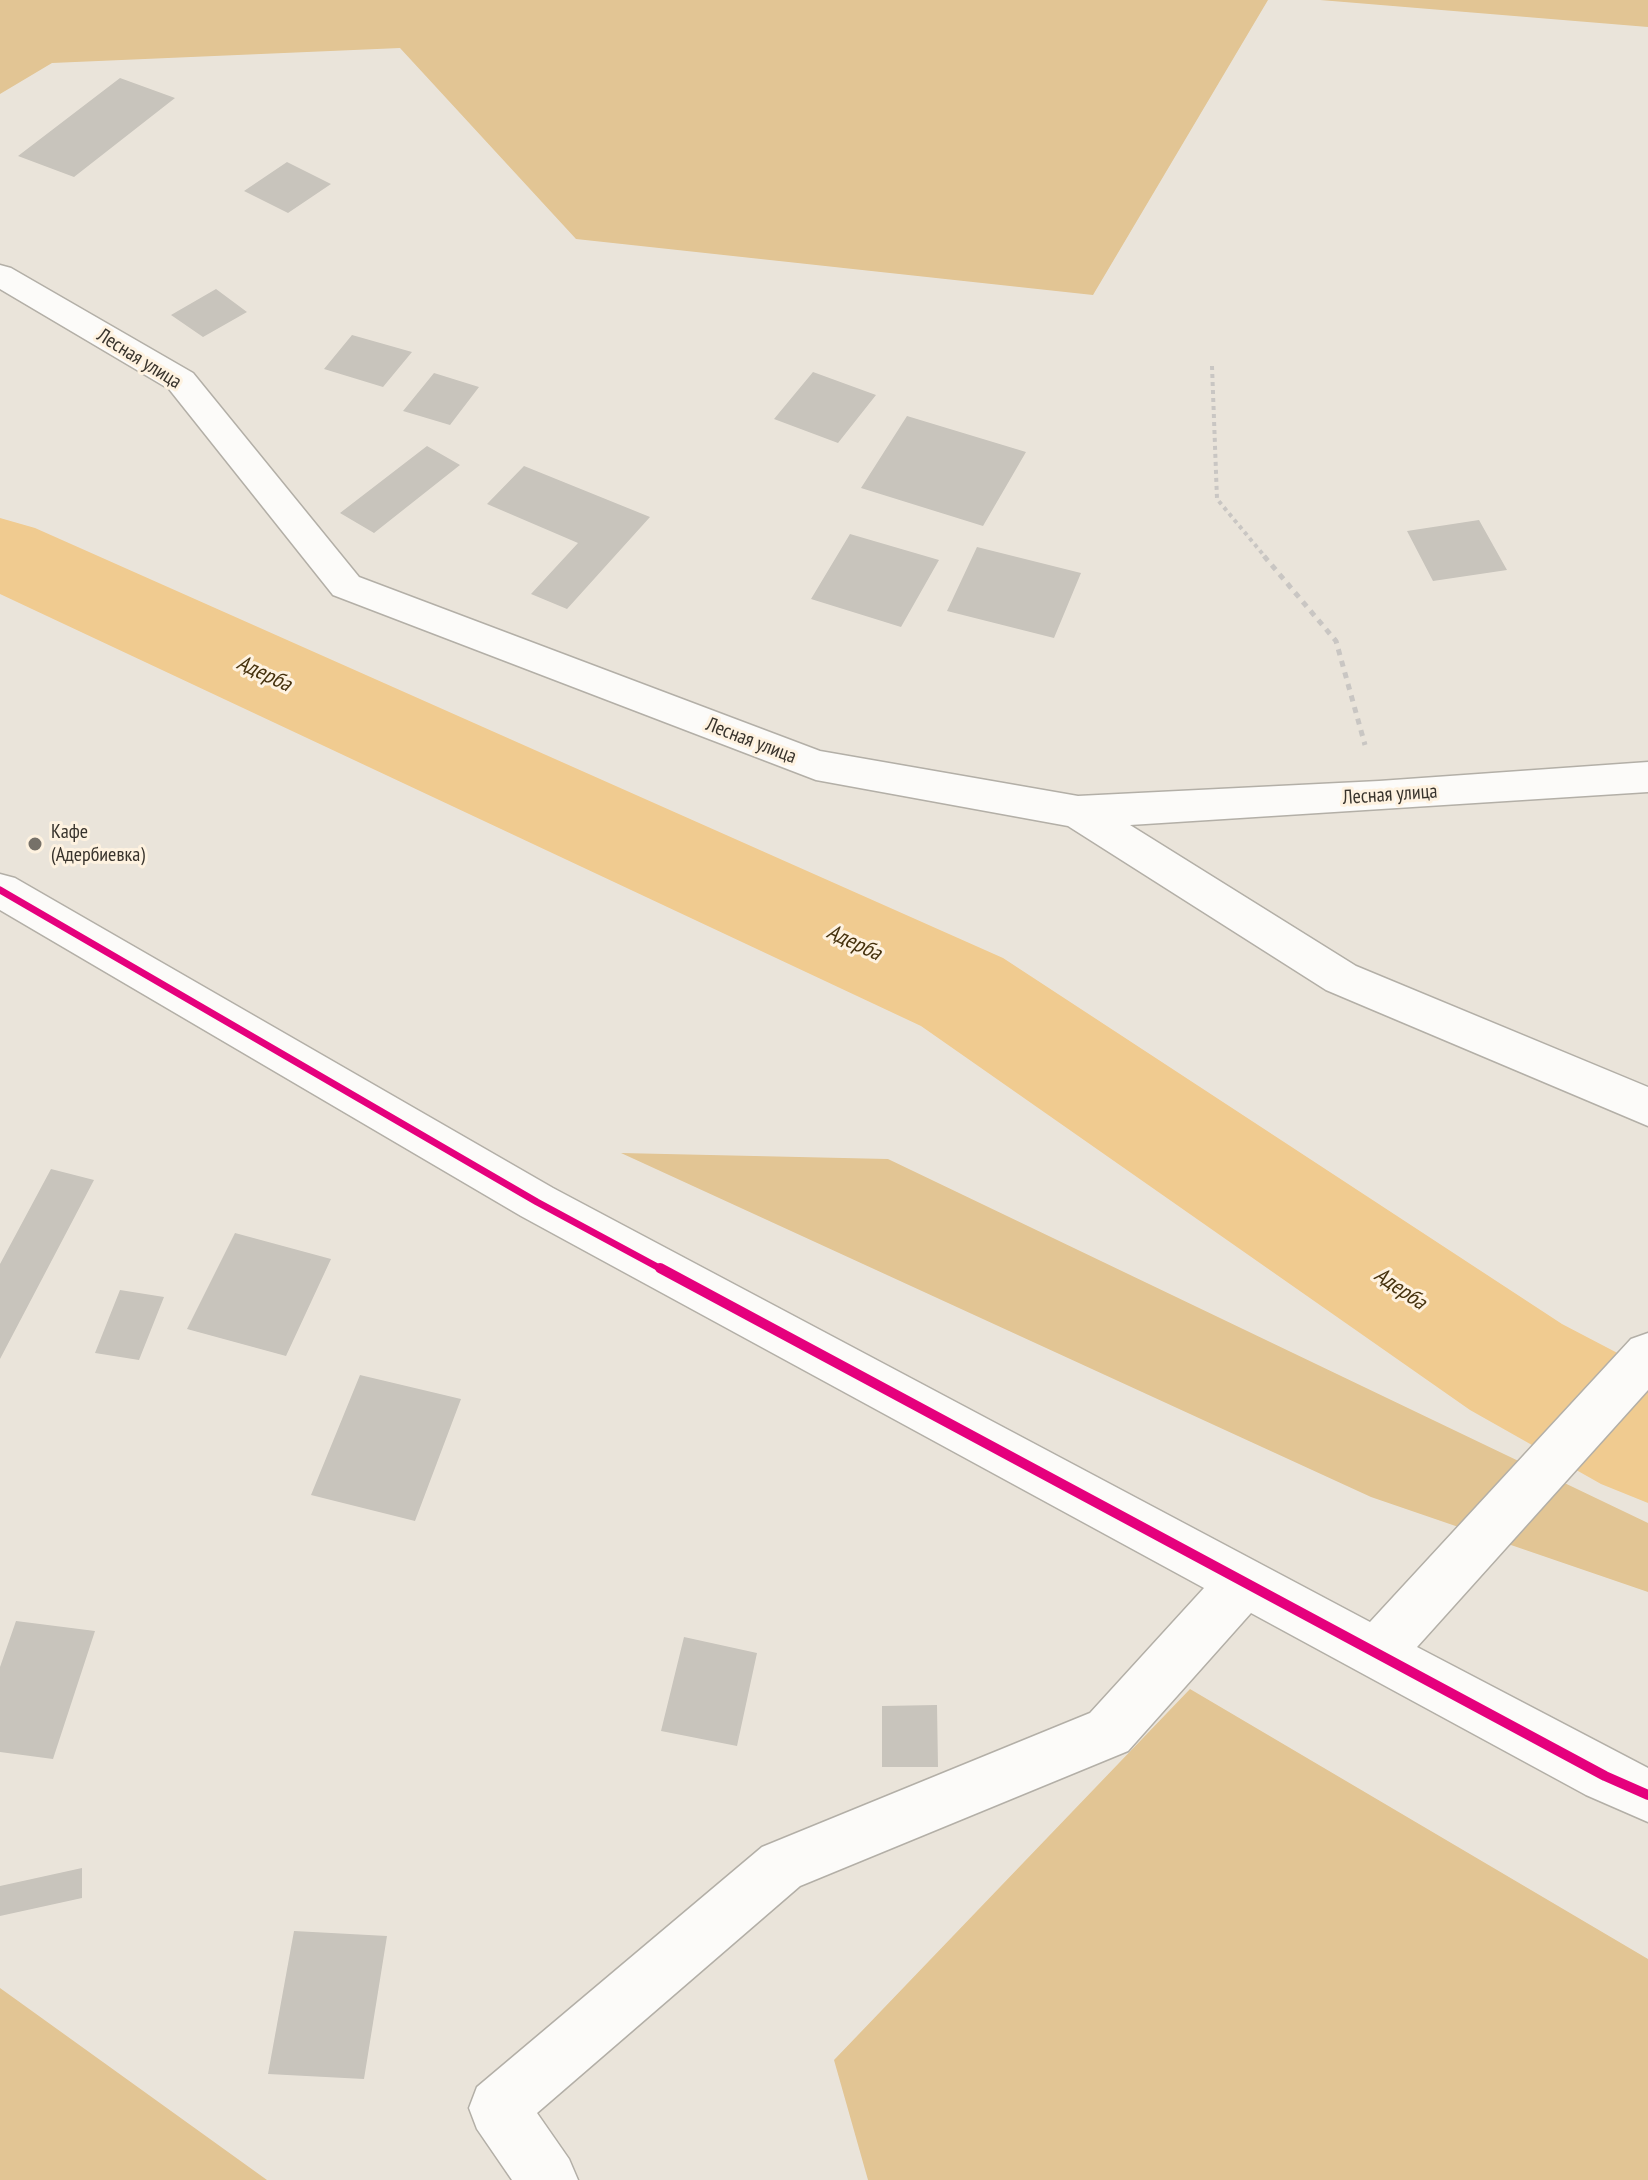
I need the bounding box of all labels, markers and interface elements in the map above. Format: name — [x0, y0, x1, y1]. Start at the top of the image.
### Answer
street label: Лесная улица — [92, 324, 186, 394]
water label: Адерба — [233, 650, 295, 698]
street label: Лесная улица — [702, 713, 800, 769]
street label: Лесная улица — [1342, 780, 1438, 810]
place label: Кафе (Адербиевка) — [51, 820, 145, 867]
marker: Кафе (Адербиевка) — [26, 835, 44, 853]
water label: Адерба — [823, 919, 885, 967]
water label: Адерба — [1369, 1262, 1431, 1316]

